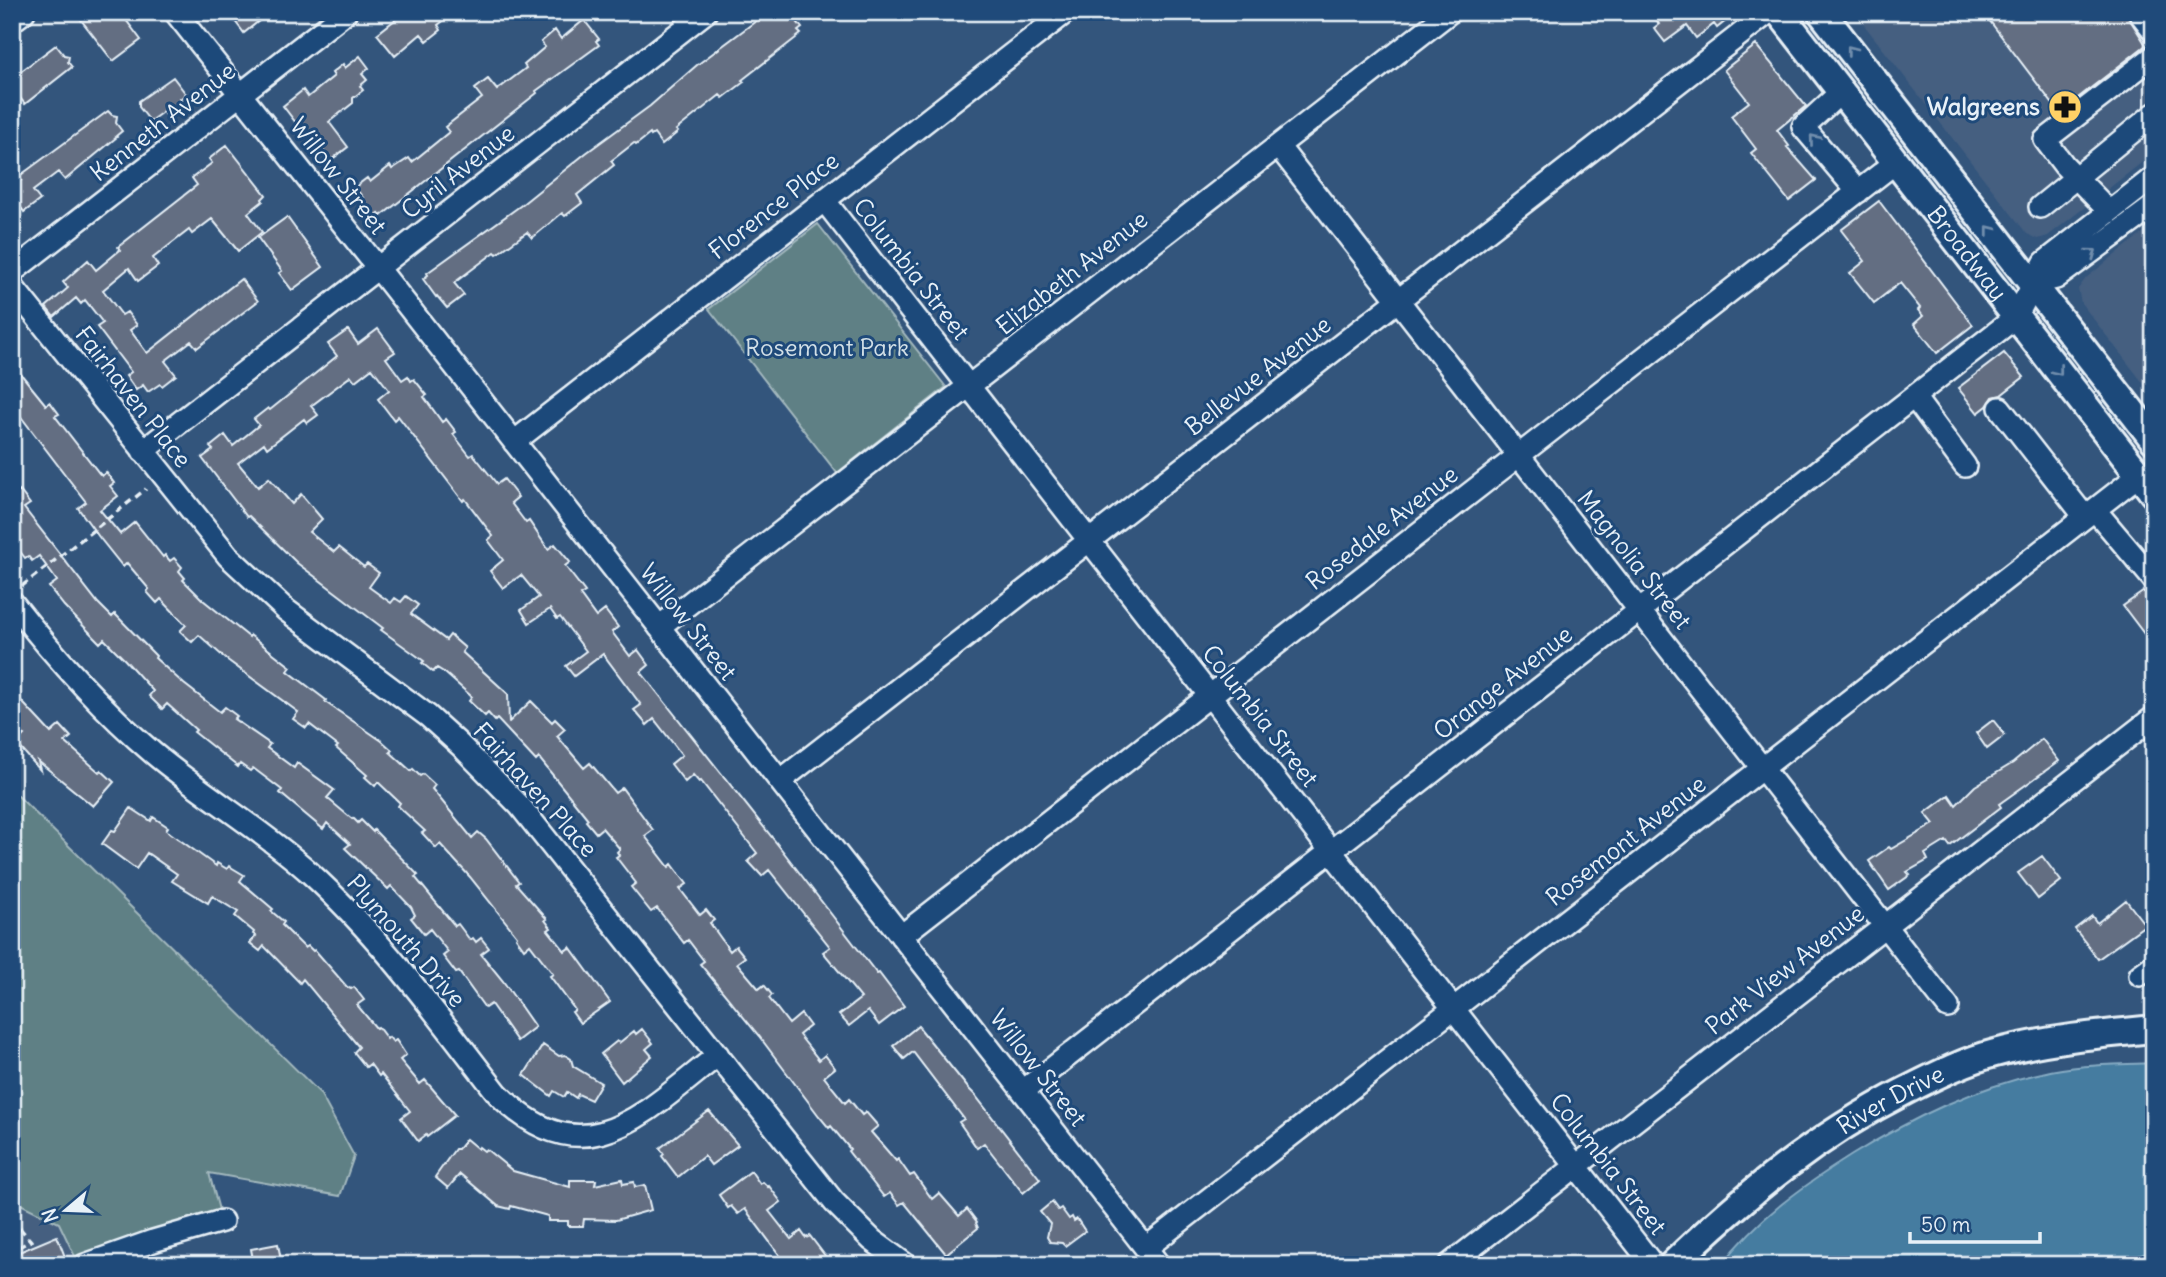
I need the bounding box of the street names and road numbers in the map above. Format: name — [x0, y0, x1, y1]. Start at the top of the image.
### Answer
street label: Kenneth Avenue — [84, 55, 241, 187]
street label: Willow Street — [284, 111, 394, 240]
street label: Cyril Avenue — [395, 118, 520, 225]
street label: Florence Place — [702, 145, 844, 265]
street label: Columbia Street — [847, 192, 976, 345]
street label: Broadway — [1921, 199, 2014, 307]
street label: Elizabeth Avenue — [990, 204, 1153, 341]
street label: Bellevue Avenue — [1178, 309, 1336, 442]
street label: Fairhaven Place — [69, 320, 198, 473]
street label: Rosedale Avenue — [1299, 459, 1463, 596]
street label: Magnolia Street — [1571, 484, 1698, 635]
street label: Willow Street — [634, 557, 744, 686]
street label: Orange Avenue — [1427, 619, 1578, 746]
street label: Columbia Street — [1196, 639, 1325, 792]
street label: Fairhaven Place — [467, 716, 604, 863]
street label: Rosemont Avenue — [1539, 768, 1711, 912]
street label: Plymouth Drive — [341, 868, 473, 1013]
street label: Park View Avenue — [1699, 898, 1870, 1041]
street label: Willow Street — [984, 1003, 1094, 1132]
street label: River Drive — [1831, 1058, 1949, 1141]
street label: Columbia Street — [1544, 1087, 1673, 1240]

